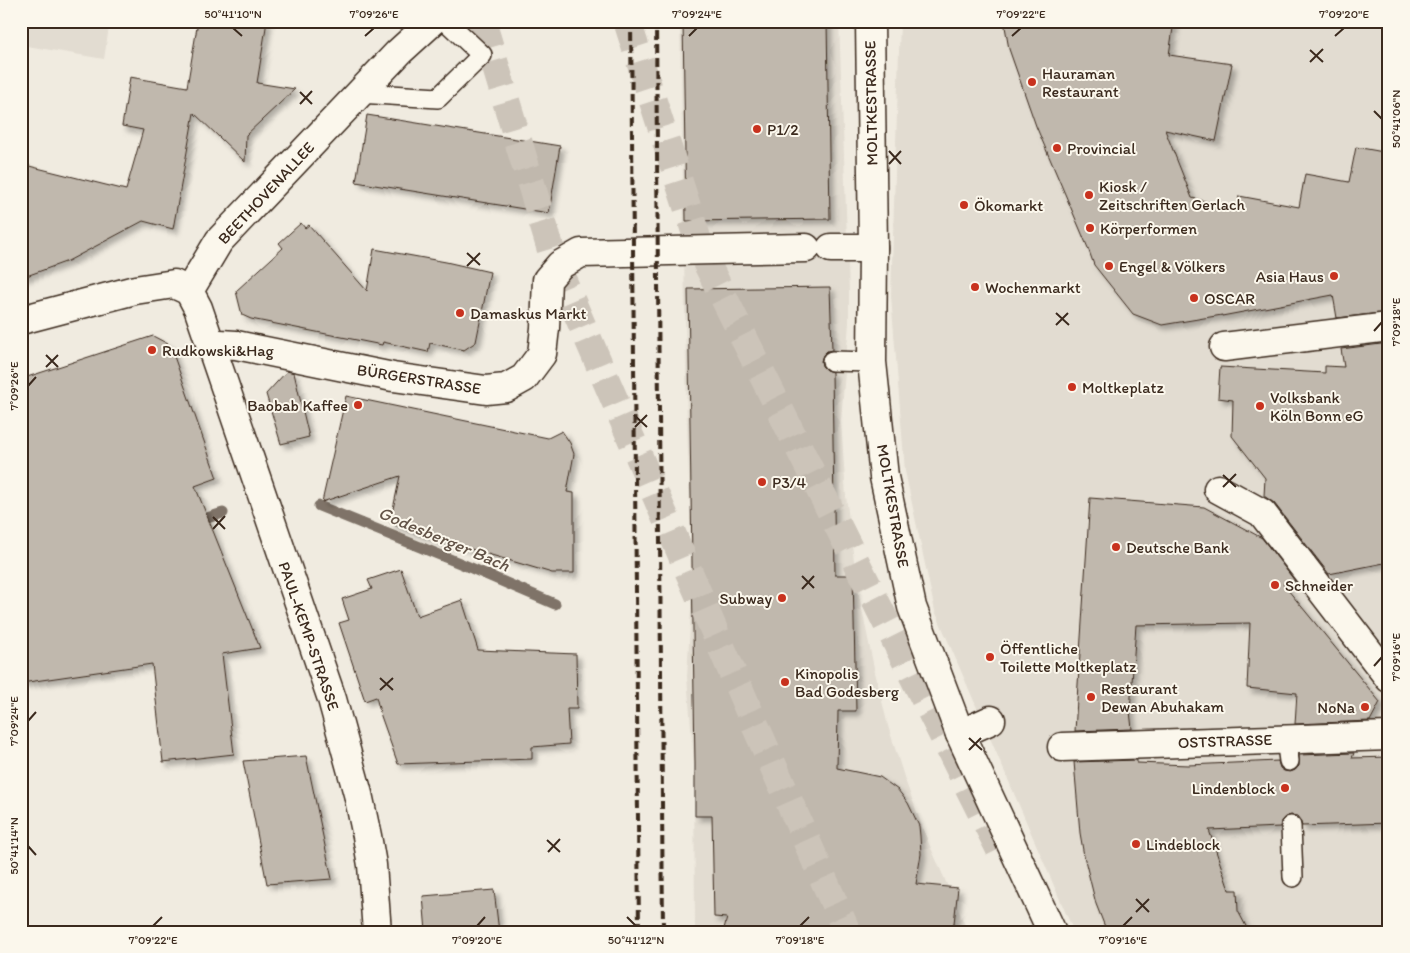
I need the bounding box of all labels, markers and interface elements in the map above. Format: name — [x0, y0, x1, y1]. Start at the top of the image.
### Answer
text: 50°41'10"N — [204, 7, 262, 21]
text: 7°09'26"E — [349, 7, 399, 21]
text: 7°09'24"E — [672, 7, 722, 21]
text: 7°09'22"E — [996, 7, 1046, 21]
text: 7°09'20"E — [1319, 7, 1369, 21]
street label: MOLTKESTRASSE — [860, 40, 882, 166]
place label: Hauraman Restaurant — [1042, 64, 1119, 101]
marker: Hauraman Restaurant — [1026, 76, 1038, 88]
text: 50°41'06"N — [1389, 90, 1403, 148]
place label: P1/2 — [767, 120, 799, 139]
marker: P1/2 — [751, 123, 763, 135]
street label: BEETHOVENALLEE — [214, 138, 318, 248]
place label: Provincial — [1067, 139, 1136, 158]
marker: Provincial — [1051, 142, 1063, 154]
place label: Kiosk / Zeitschriften Gerlach — [1099, 177, 1246, 214]
marker: Kiosk / Zeitschriften Gerlach — [1083, 189, 1095, 201]
place label: Ökomarkt — [974, 196, 1043, 215]
marker: Ökomarkt — [958, 199, 970, 211]
place label: Körperformen — [1100, 219, 1197, 238]
marker: Körperformen — [1084, 222, 1096, 234]
place label: Engel & Völkers — [1119, 257, 1225, 276]
marker: Engel & Völkers — [1103, 260, 1115, 272]
place label: Asia Haus — [1256, 267, 1324, 286]
marker: Asia Haus — [1328, 270, 1340, 282]
place label: Wochenmarkt — [985, 278, 1081, 297]
marker: Wochenmarkt — [969, 281, 981, 293]
place label: OSCAR — [1204, 289, 1255, 308]
marker: OSCAR — [1188, 292, 1200, 304]
text: 7°09'18"E — [1389, 297, 1403, 346]
place label: Damaskus Markt — [470, 304, 587, 323]
marker: Damaskus Markt — [454, 307, 466, 319]
place label: Rudkowski&Hag — [162, 341, 275, 360]
marker: Rudkowski&Hag — [146, 344, 158, 356]
street label: BÜRGERSTRASSE — [356, 360, 482, 398]
text: 7°09'26"E — [7, 361, 21, 411]
place label: Moltkeplatz — [1082, 378, 1164, 397]
marker: Moltkeplatz — [1066, 381, 1078, 393]
place label: Volksbank Köln Bonn eG — [1270, 388, 1364, 425]
place label: Baobab Kaffee — [247, 396, 348, 415]
marker: Baobab Kaffee — [352, 399, 364, 411]
marker: Volksbank Köln Bonn eG — [1254, 400, 1266, 412]
street label: MOLTKESTRASSE — [873, 443, 913, 569]
place label: P3/4 — [772, 473, 807, 492]
marker: P3/4 — [756, 476, 768, 488]
water label: Godesberger Bach — [375, 501, 514, 577]
place label: Deutsche Bank — [1126, 538, 1230, 557]
marker: Deutsche Bank — [1110, 541, 1122, 553]
street label: PAUL-KEMP-STRASSE — [275, 559, 343, 713]
place label: Schneider — [1285, 576, 1353, 595]
marker: Schneider — [1269, 579, 1281, 591]
place label: Subway — [720, 589, 772, 608]
marker: Subway — [776, 592, 788, 604]
text: 7°09'16"E — [1389, 632, 1403, 681]
place label: Öffentliche Toilette Moltkeplatz — [1000, 639, 1137, 676]
marker: Öffentliche Toilette Moltkeplatz — [984, 651, 996, 663]
place label: Kinopolis Bad Godesberg — [795, 664, 900, 701]
marker: Kinopolis Bad Godesberg — [779, 676, 791, 688]
place label: Restaurant Dewan Abuhakam — [1101, 679, 1225, 716]
marker: Restaurant Dewan Abuhakam — [1085, 691, 1097, 703]
text: 7°09'24"E — [7, 696, 21, 746]
place label: NoNa — [1317, 698, 1355, 717]
marker: NoNa — [1359, 701, 1371, 713]
street label: OSTSTRASSE — [1177, 730, 1273, 752]
place label: Lindenblock — [1192, 779, 1276, 798]
marker: Lindenblock — [1279, 782, 1291, 794]
text: 50°41'14"N — [7, 817, 21, 875]
place label: Lindeblock — [1146, 835, 1221, 854]
marker: Lindeblock — [1130, 838, 1142, 850]
text: 7°09'22"E — [128, 933, 178, 947]
text: 7°09'20"E — [452, 933, 502, 947]
text: 50°41'12"N — [608, 933, 664, 947]
text: 7°09'18"E — [776, 933, 825, 947]
text: 7°09'16"E — [1099, 933, 1148, 947]

